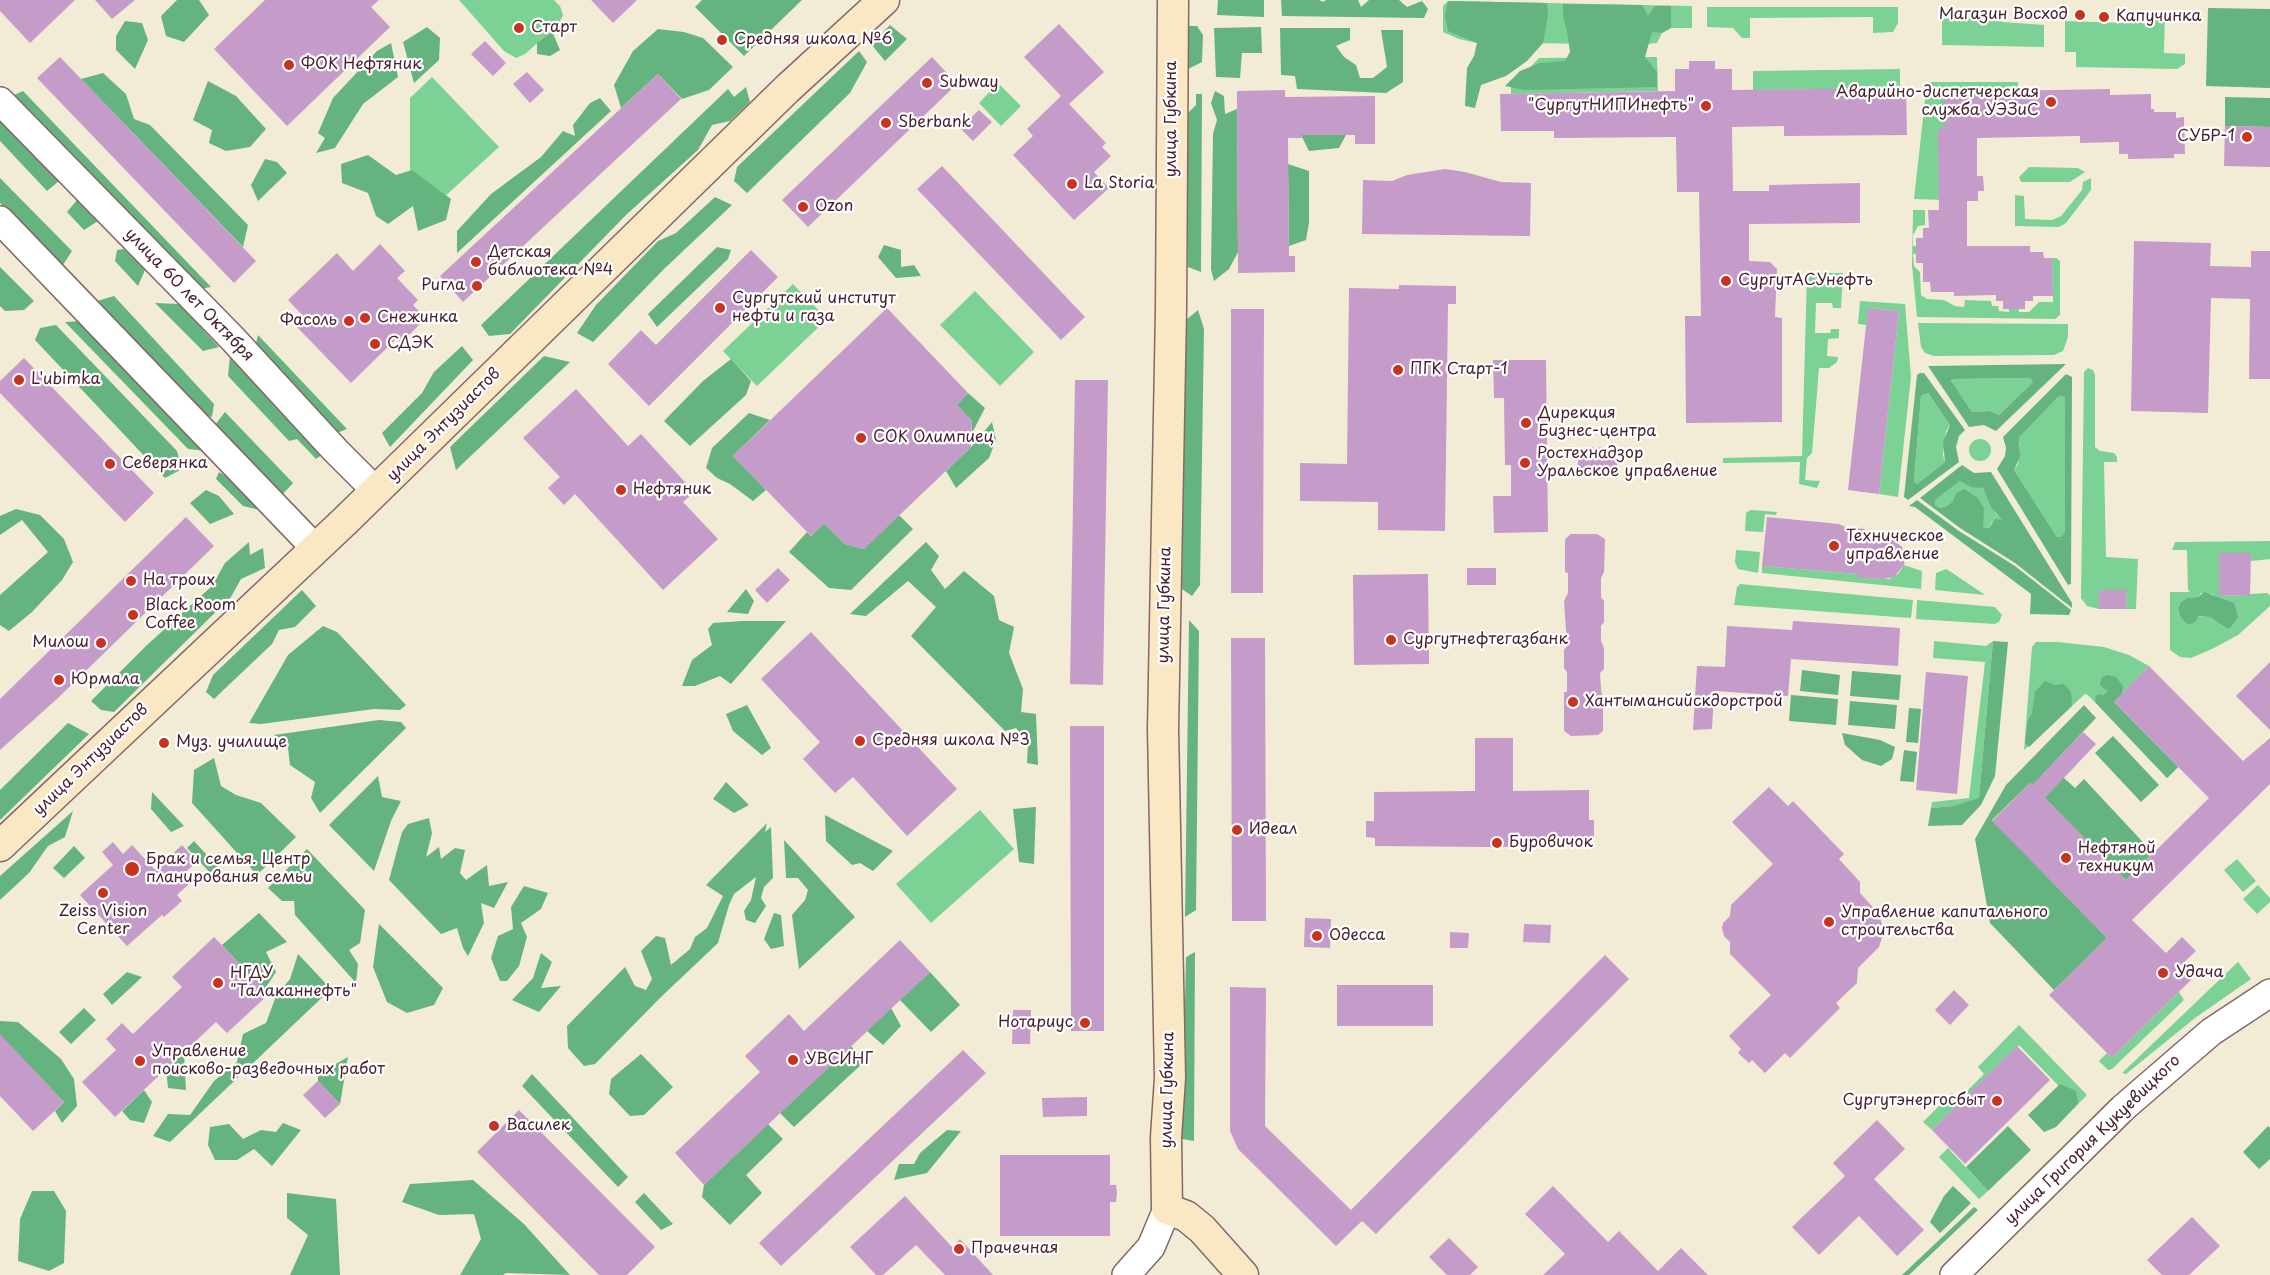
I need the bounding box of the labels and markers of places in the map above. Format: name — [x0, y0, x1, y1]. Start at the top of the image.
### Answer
place label: Магазин Восход — [1939, 5, 2068, 25]
place label: Капучинка — [2116, 7, 2201, 27]
marker: Магазин Восход — [2073, 8, 2087, 22]
marker: Капучинка — [2097, 10, 2111, 24]
place label: Старт — [531, 18, 577, 38]
marker: Старт — [512, 21, 526, 35]
place label: Средняя школа №6 — [734, 30, 893, 50]
marker: Средняя школа №6 — [715, 33, 729, 47]
place label: ФОК Нефтяник — [301, 55, 422, 75]
marker: ФОК Нефтяник — [282, 58, 296, 72]
place label: Subway — [939, 73, 998, 93]
marker: Subway — [920, 76, 934, 90]
place label: Аварийно-диспетчерская служба УЭЗиС — [1836, 83, 2039, 121]
marker: Аварийно-диспетчерская служба УЭЗиС — [2044, 95, 2058, 109]
place label: "СургутНИПИнефть" — [1528, 96, 1694, 116]
marker: "СургутНИПИнефть" — [1699, 99, 1713, 113]
place label: Sberbank — [898, 113, 971, 133]
marker: Sberbank — [879, 116, 893, 130]
place label: СУБР-1 — [2177, 127, 2235, 147]
marker: СУБР-1 — [2240, 130, 2254, 144]
place label: La Storia — [1084, 174, 1154, 194]
marker: La Storia — [1065, 177, 1079, 191]
place label: Ozon — [815, 197, 853, 217]
marker: Ozon — [796, 200, 810, 214]
place label: Детская библиотека №4 — [488, 243, 613, 281]
marker: Детская библиотека №4 — [469, 255, 483, 269]
place label: СургутАСУнефть — [1738, 271, 1873, 291]
marker: СургутАСУнефть — [1719, 274, 1733, 288]
place label: Ригла — [421, 276, 465, 296]
marker: Ригла — [470, 279, 484, 293]
place label: Сургутский институт нефти и газа — [732, 289, 896, 327]
marker: Сургутский институт нефти и газа — [713, 301, 727, 315]
place label: Снежинка — [377, 308, 458, 328]
place label: Фасоль — [280, 311, 337, 331]
marker: Снежинка — [358, 311, 372, 325]
marker: Фасоль — [342, 314, 356, 328]
place label: СДЭК — [387, 334, 434, 354]
marker: СДЭК — [368, 337, 382, 351]
place label: ПГК Старт-1 — [1410, 360, 1508, 380]
marker: ПГК Старт-1 — [1391, 363, 1405, 377]
place label: L'ubimka — [31, 370, 100, 390]
marker: L'ubimka — [12, 373, 26, 387]
place label: Дирекция Бизнес-центра — [1538, 404, 1656, 442]
marker: Дирекция Бизнес-центра — [1519, 416, 1533, 430]
place label: СОК Олимпиец — [873, 428, 994, 448]
marker: СОК Олимпиец — [854, 431, 868, 445]
place label: Ростехнадзор Уральское управление — [1537, 444, 1718, 482]
place label: Северянка — [122, 454, 208, 474]
marker: Ростехнадзор Уральское управление — [1518, 456, 1532, 470]
marker: Северянка — [103, 457, 117, 471]
place label: Нефтяник — [633, 480, 711, 500]
marker: Нефтяник — [614, 483, 628, 497]
place label: Техническое управление — [1846, 527, 1944, 565]
marker: Техническое управление — [1827, 539, 1841, 553]
place label: На троих — [143, 571, 215, 591]
marker: На троих — [124, 574, 138, 588]
place label: Black Room Coffee — [145, 596, 236, 634]
marker: Black Room Coffee — [126, 608, 140, 622]
place label: Сургутнефтегазбанк — [1403, 630, 1568, 650]
place label: Милош — [32, 633, 89, 653]
marker: Сургутнефтегазбанк — [1384, 633, 1398, 647]
marker: Милош — [94, 636, 108, 650]
place label: Юрмала — [71, 670, 140, 690]
marker: Юрмала — [52, 673, 66, 687]
place label: Хантымансийскдорстрой — [1585, 692, 1783, 712]
marker: Хантымансийскдорстрой — [1566, 695, 1580, 709]
place label: Средняя школа №3 — [872, 731, 1030, 751]
place label: Муз. училище — [176, 733, 287, 753]
marker: Средняя школа №3 — [853, 734, 867, 748]
marker: Муз. училище — [157, 736, 171, 750]
place label: Идеал — [1249, 820, 1297, 840]
marker: Идеал — [1230, 823, 1244, 837]
place label: Буровичок — [1509, 833, 1593, 853]
marker: Буровичок — [1490, 836, 1504, 850]
place label: Нефтяной техникум — [2078, 839, 2156, 877]
place label: Брак и семья. Центр планирования семьи — [146, 850, 312, 888]
marker: Нефтяной техникум — [2059, 851, 2073, 865]
marker: Брак и семья. Центр планирования семьи — [123, 860, 141, 878]
marker: Zeiss Vision Center — [96, 886, 110, 900]
place label: Zeiss Vision Center — [59, 902, 147, 940]
place label: Управление капитального строительства — [1841, 903, 2048, 941]
marker: Управление капитального строительства — [1822, 915, 1836, 929]
place label: Одесса — [1329, 926, 1385, 946]
marker: Одесса — [1310, 929, 1324, 943]
place label: Удача — [2175, 963, 2224, 983]
place label: НГДУ "Талаканнефть" — [230, 964, 357, 1002]
marker: Удача — [2156, 966, 2170, 980]
marker: НГДУ "Талаканнефть" — [211, 976, 225, 990]
place label: Нотариус — [998, 1013, 1073, 1033]
marker: Нотариус — [1078, 1016, 1092, 1030]
place label: Управление поисково-разведочных работ — [152, 1042, 385, 1080]
place label: УВСИНГ — [805, 1050, 873, 1070]
marker: УВСИНГ — [786, 1053, 800, 1067]
marker: Управление поисково-разведочных работ — [133, 1054, 147, 1068]
place label: Сургутэнергосбыт — [1843, 1091, 1985, 1111]
marker: Сургутэнергосбыт — [1990, 1094, 2004, 1108]
place label: Василек — [506, 1116, 570, 1136]
marker: Василек — [487, 1119, 501, 1133]
place label: Прачечная — [971, 1239, 1058, 1259]
marker: Прачечная — [952, 1242, 966, 1256]

